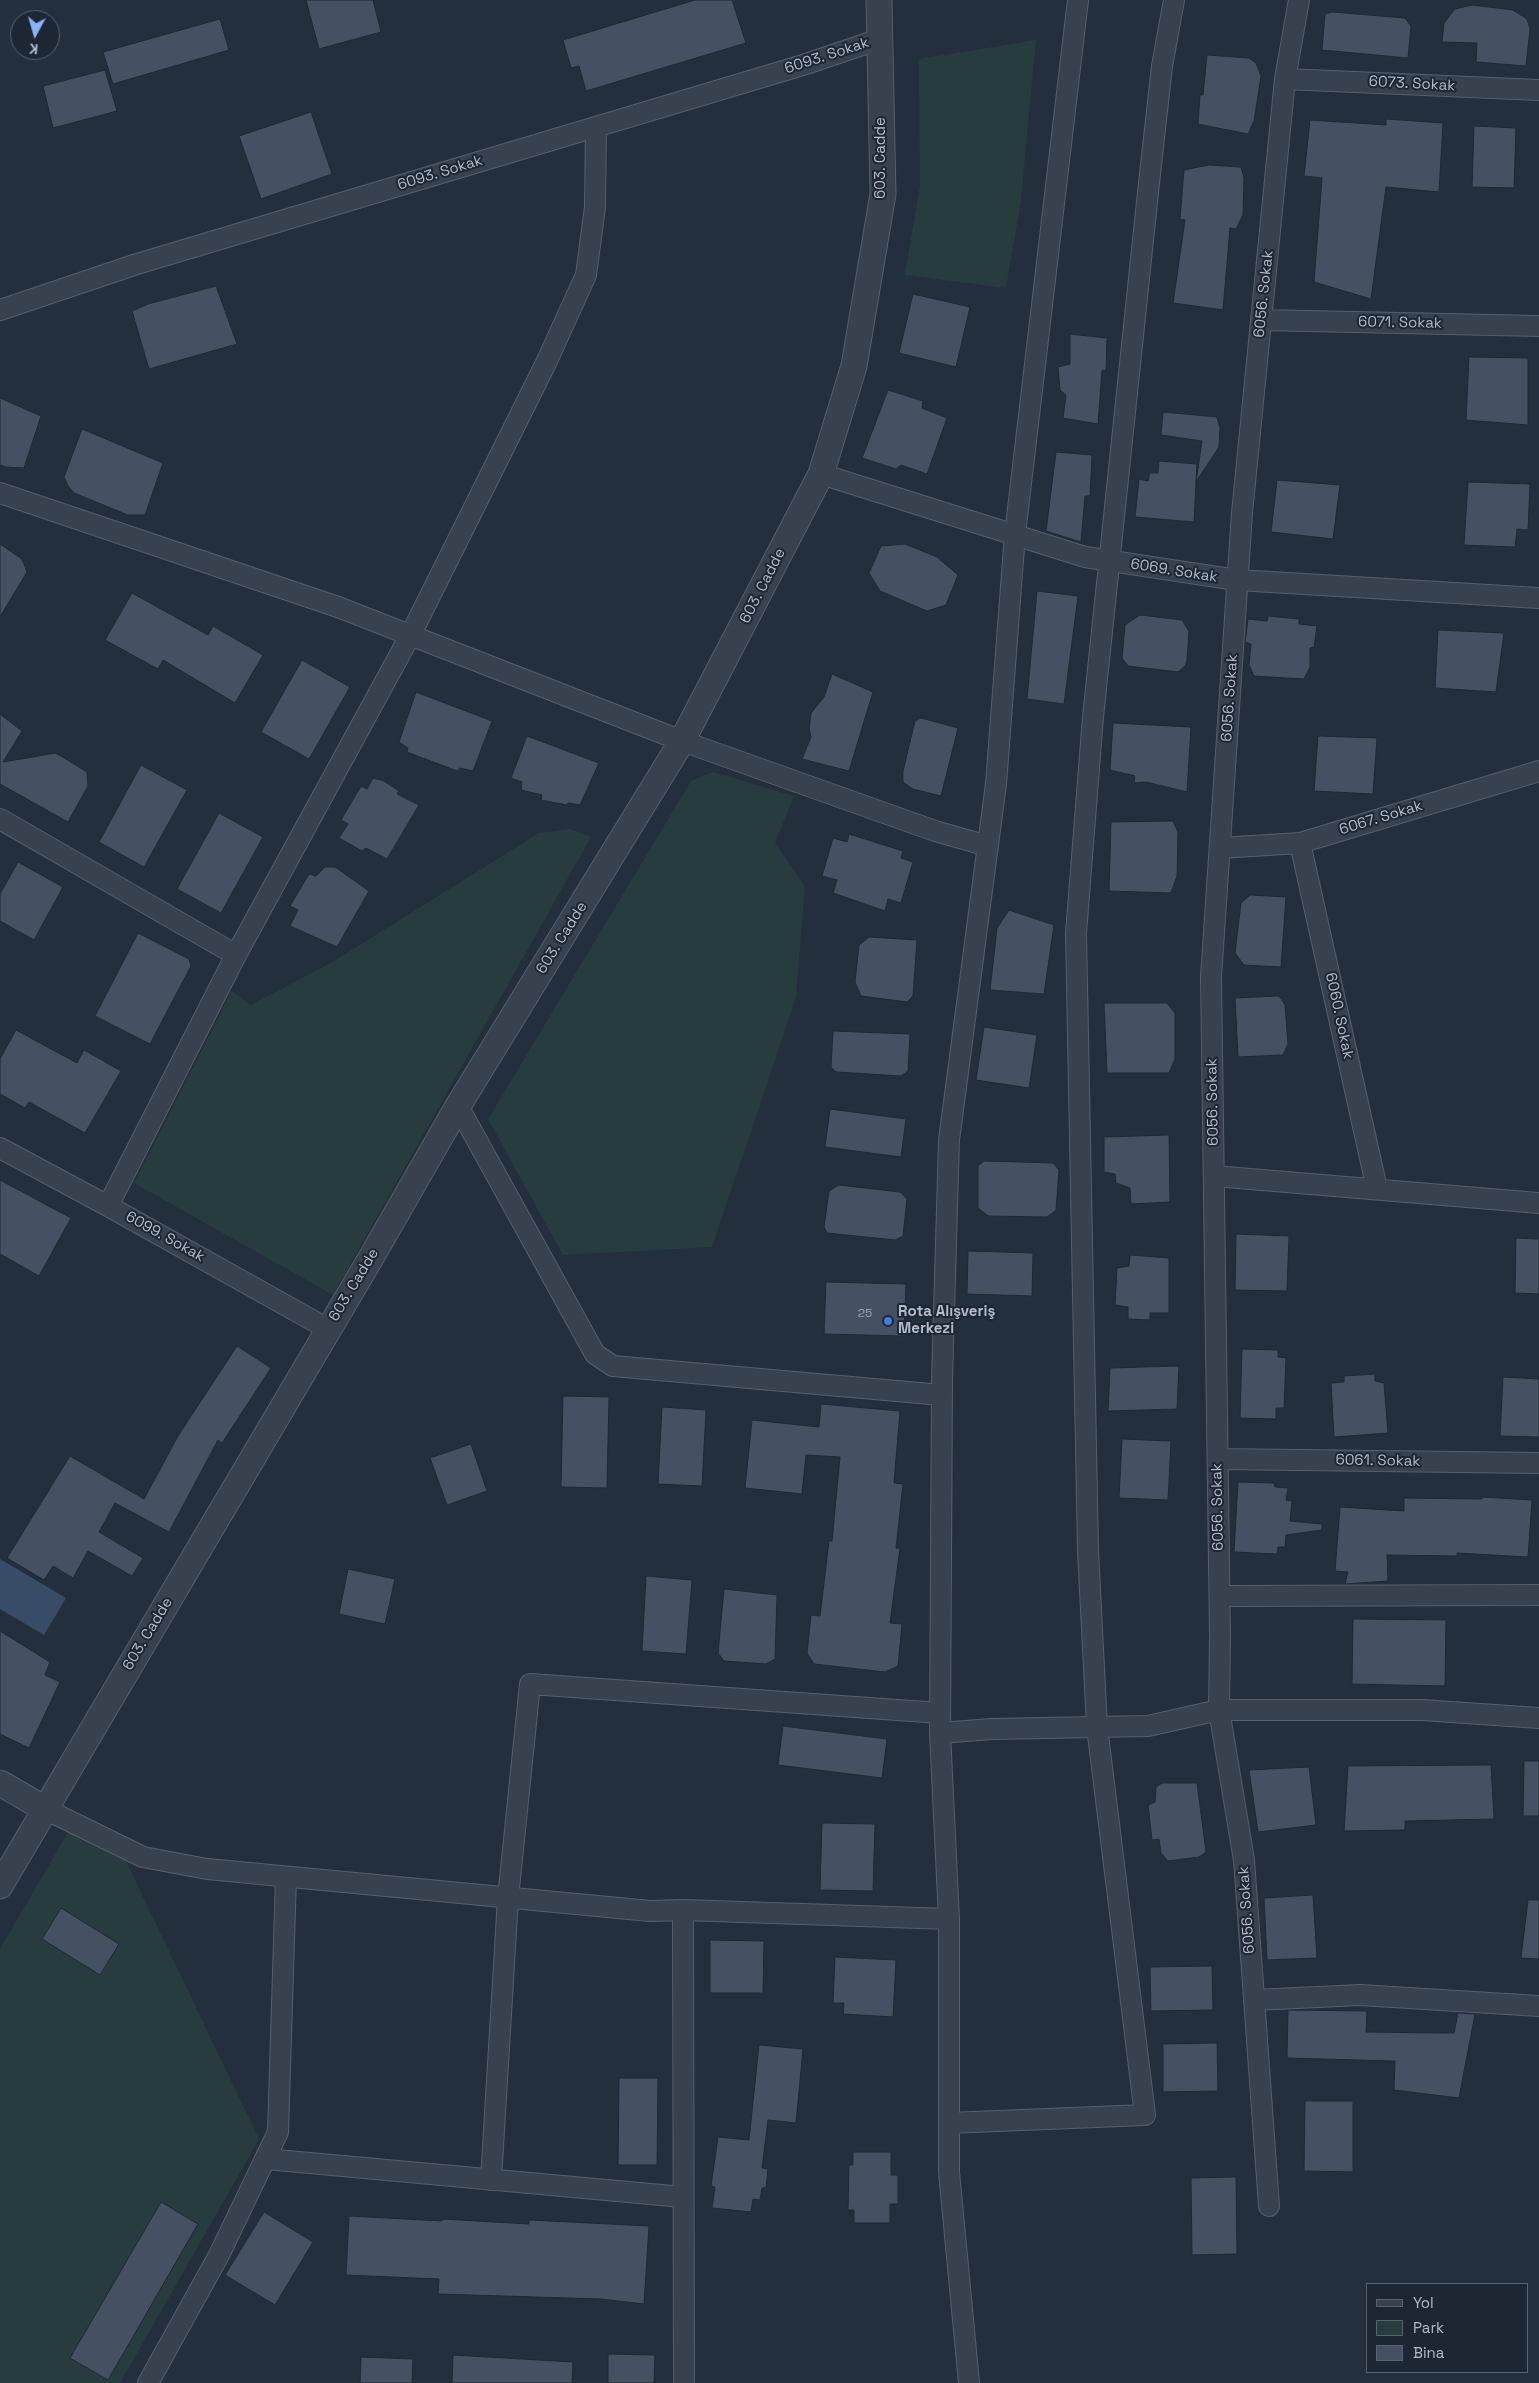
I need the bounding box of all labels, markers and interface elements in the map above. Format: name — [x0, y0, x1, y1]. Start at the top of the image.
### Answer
north arrow — [10, 10, 60, 60]
street label: 6093. Sokak — [782, 34, 872, 78]
text: K — [28, 40, 39, 58]
street label: 6073. Sokak — [1368, 73, 1456, 95]
street label: 603. Cadde — [872, 117, 890, 199]
street label: 6093. Sokak — [395, 152, 485, 194]
street label: 6056. Sokak — [1250, 249, 1278, 339]
street label: 6071. Sokak — [1358, 313, 1442, 333]
street label: 603. Cadde — [736, 545, 790, 627]
street label: 6069. Sokak — [1129, 555, 1219, 587]
street label: 6056. Sokak — [1218, 654, 1242, 742]
street label: 6067. Sokak — [1337, 797, 1425, 839]
street label: 603. Cadde — [533, 899, 591, 977]
street label: 6060. Sokak — [1321, 971, 1357, 1061]
street label: 6056. Sokak — [1203, 1058, 1223, 1146]
street label: 6099. Sokak — [122, 1208, 208, 1266]
street label: 603. Cadde — [325, 1245, 383, 1325]
place label: Rota Alışveriş Merkezi — [898, 1303, 995, 1338]
house number: 25 — [858, 1307, 872, 1321]
marker: Rota Alışveriş Merkezi — [882, 1315, 894, 1327]
street label: 6061. Sokak — [1335, 1451, 1421, 1471]
street label: 6056. Sokak — [1208, 1463, 1228, 1551]
street label: 603. Cadde — [119, 1594, 177, 1674]
street label: 6056. Sokak — [1235, 1866, 1259, 1954]
legend — [1366, 2283, 1529, 2373]
text: Yol — [1413, 2293, 1434, 2312]
text: Park — [1413, 2318, 1444, 2337]
text: Bina — [1413, 2343, 1444, 2362]

